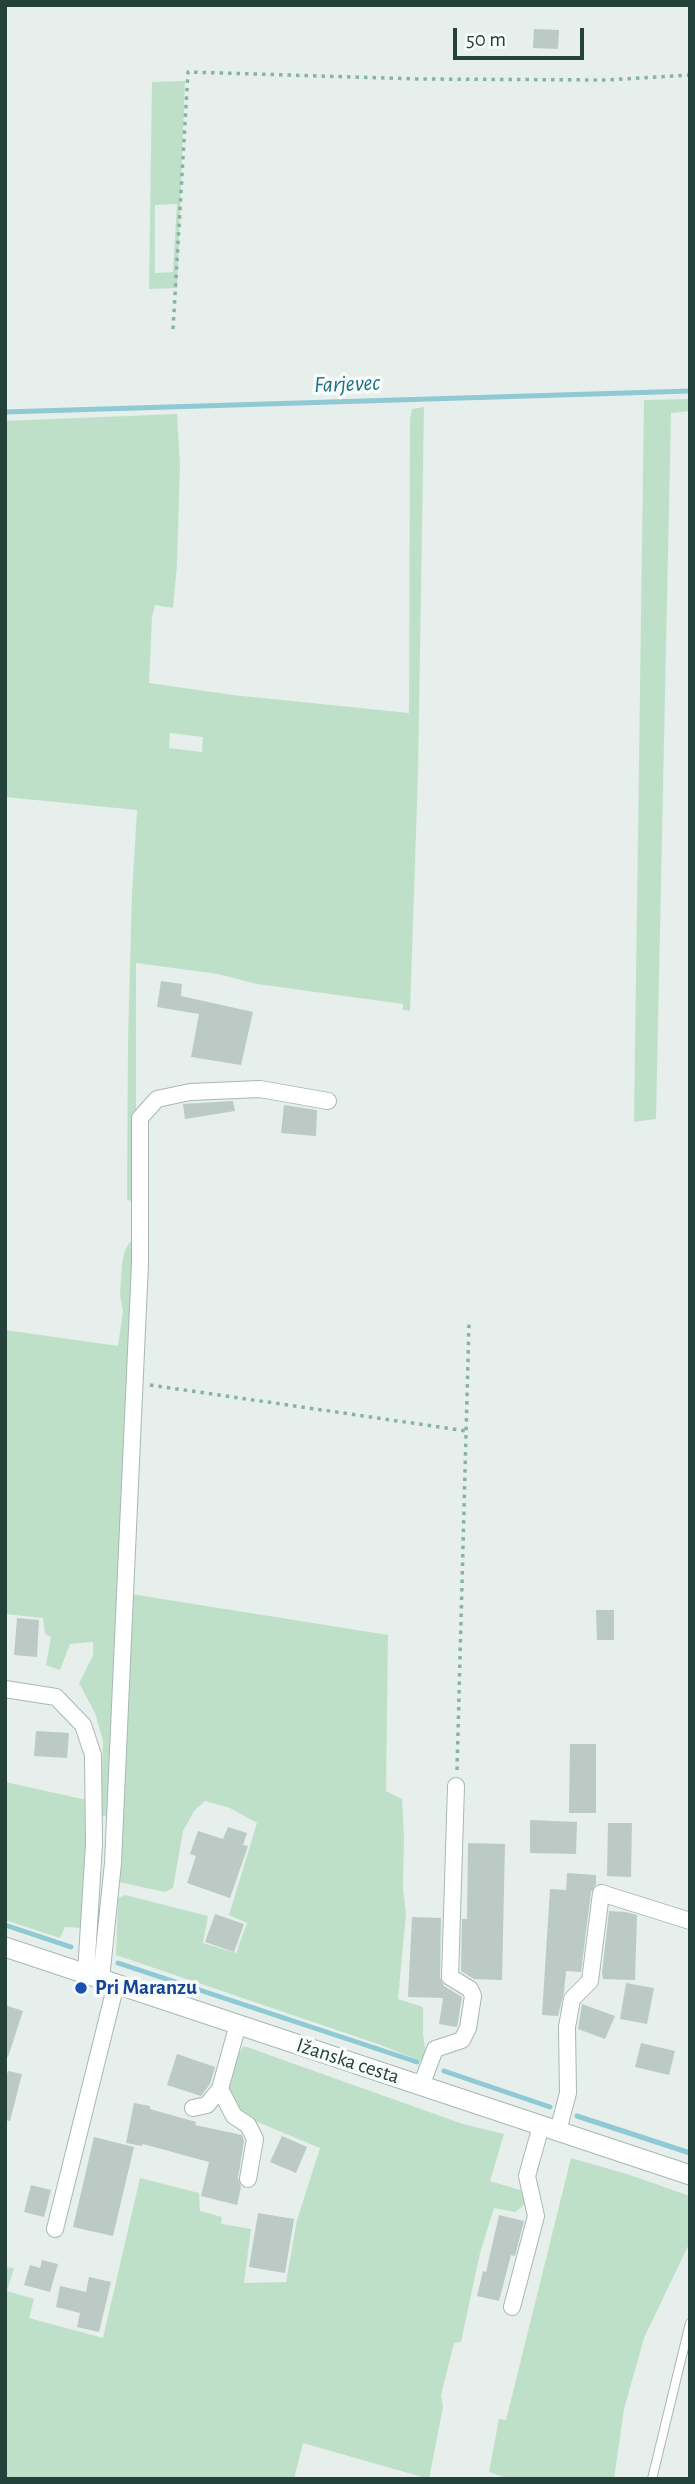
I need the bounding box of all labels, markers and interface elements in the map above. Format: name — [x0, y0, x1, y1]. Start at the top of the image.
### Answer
scale bar — [457, 14, 588, 58]
text: 50 m — [466, 29, 506, 50]
water label: Farjevec — [314, 369, 380, 399]
place label: Pri Maranzu — [95, 1975, 197, 2001]
marker: Pri Maranzu — [73, 1980, 89, 1996]
street label: Ižanska cesta — [293, 2033, 403, 2089]

